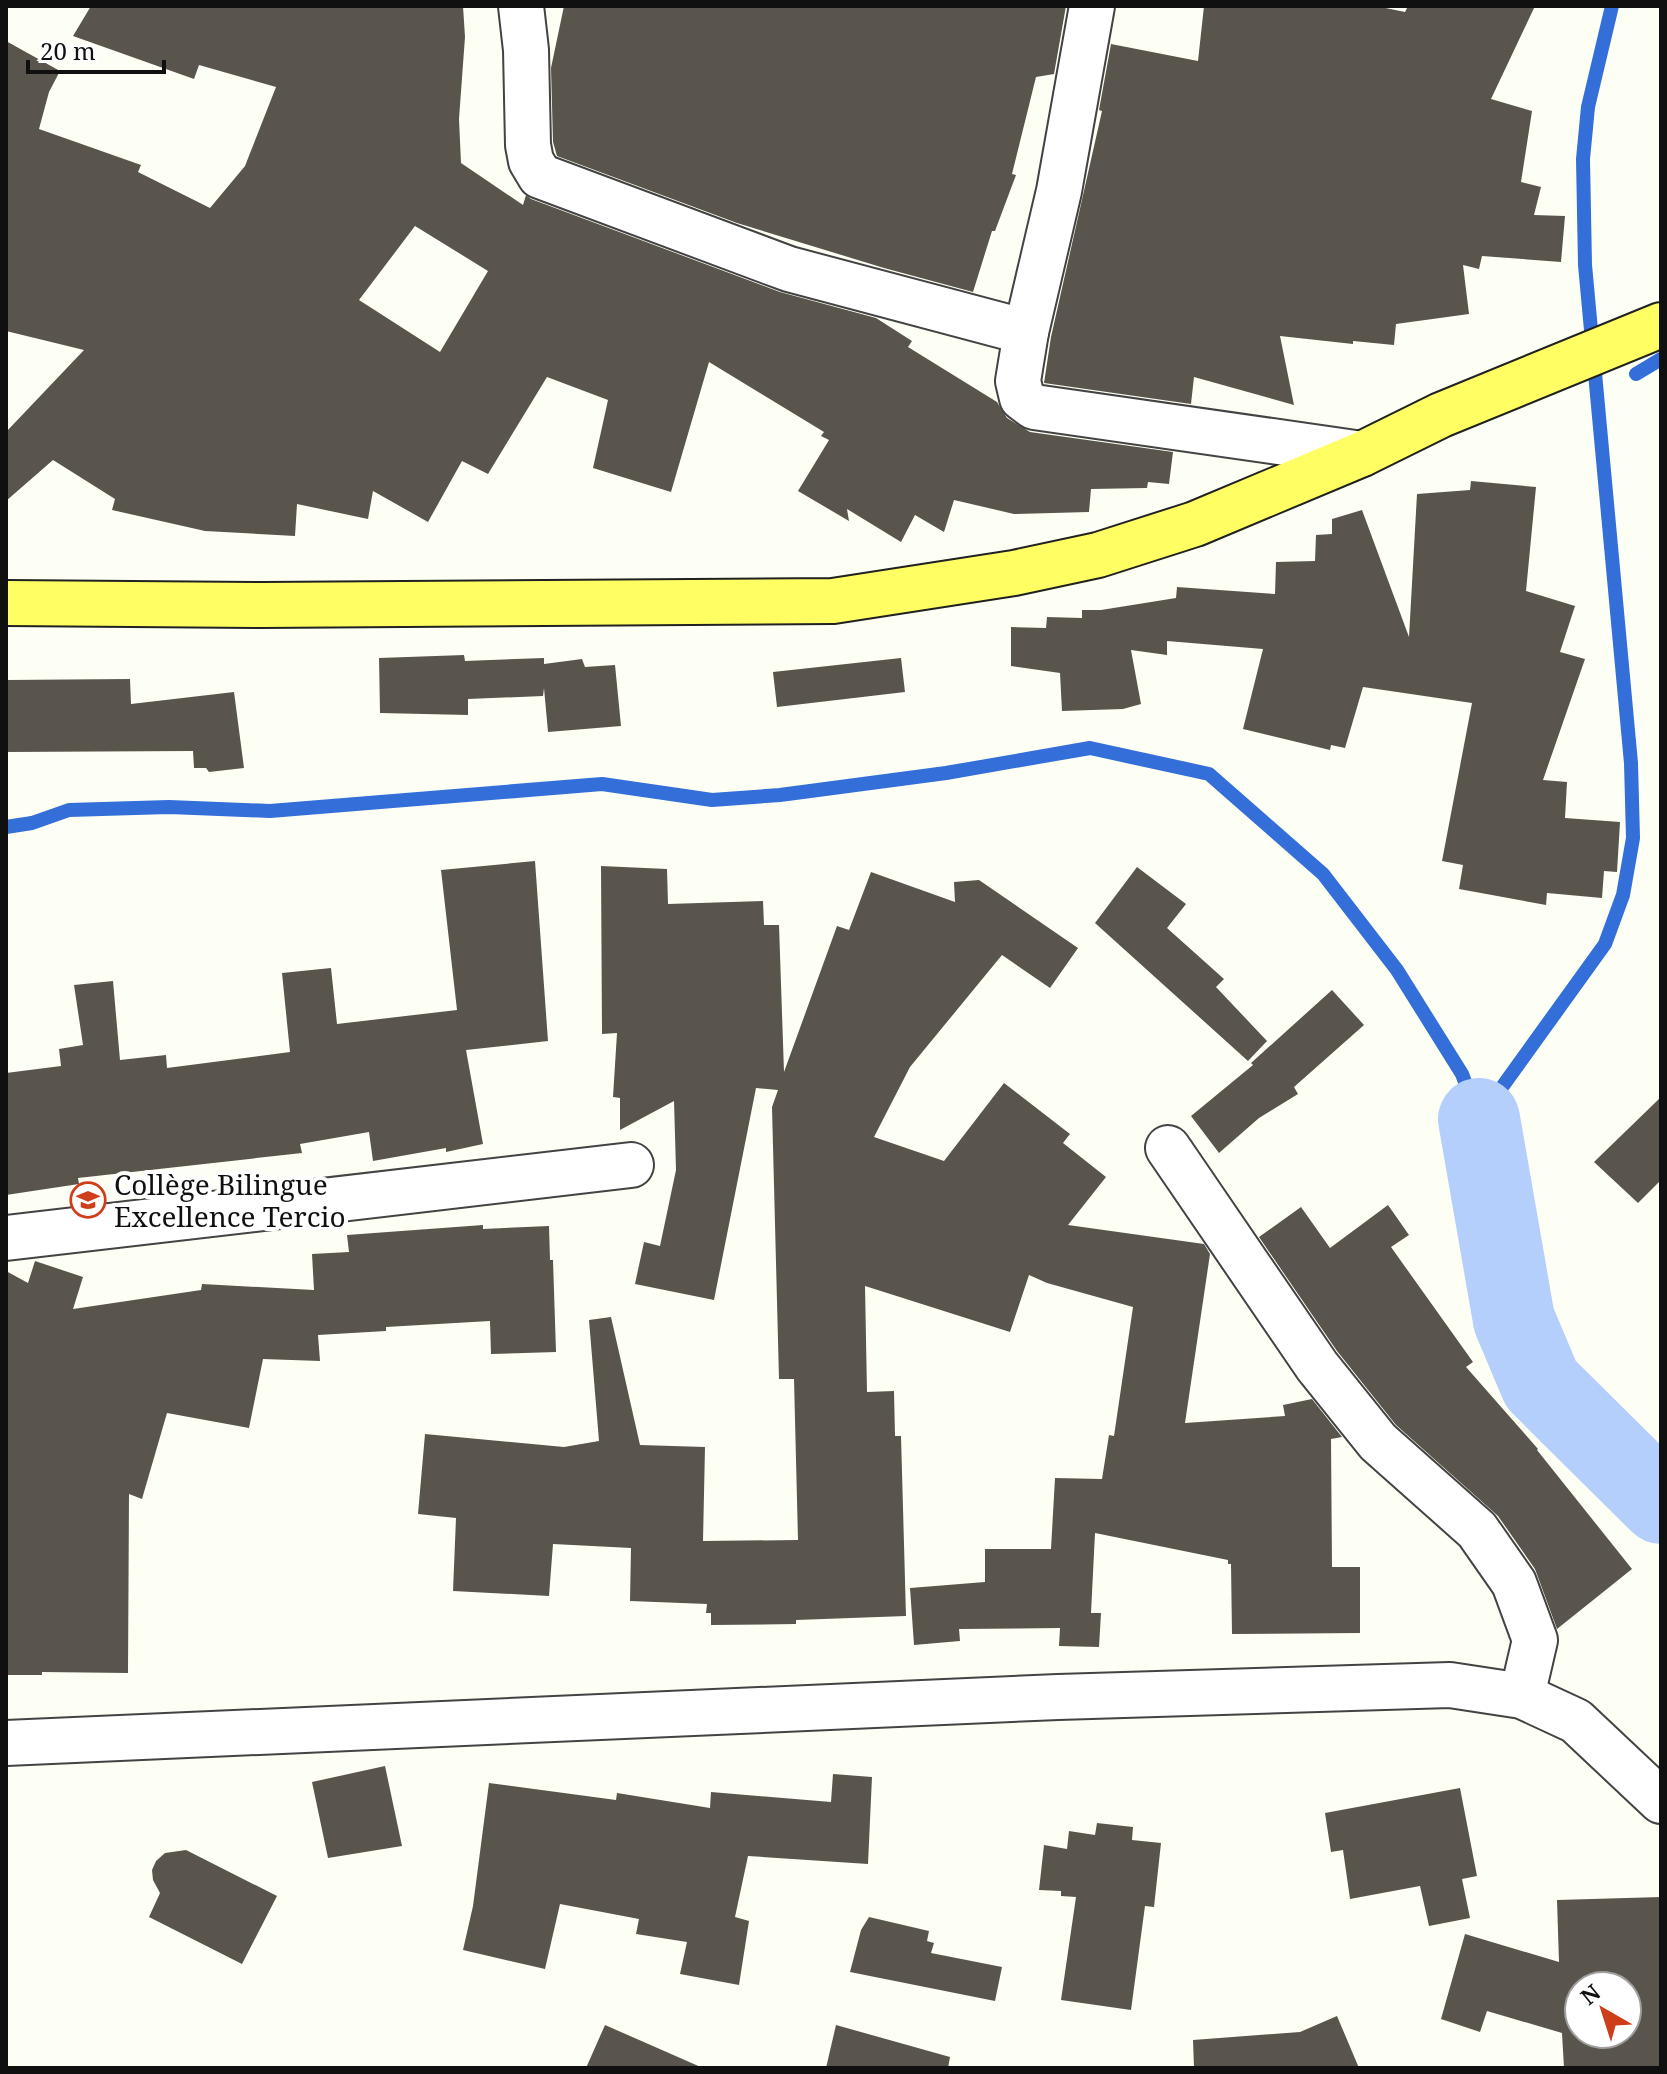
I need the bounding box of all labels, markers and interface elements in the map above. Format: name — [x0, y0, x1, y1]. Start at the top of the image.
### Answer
scale bar — [28, 24, 164, 74]
text: 20 m — [40, 34, 96, 67]
place label: Collège Bilingue Excellence Tercio — [114, 1165, 346, 1235]
school or university icon: Collège Bilingue Excellence Tercio — [69, 1181, 107, 1219]
north arrow — [1563, 1970, 1643, 2050]
text: N — [1574, 1977, 1606, 2011]

